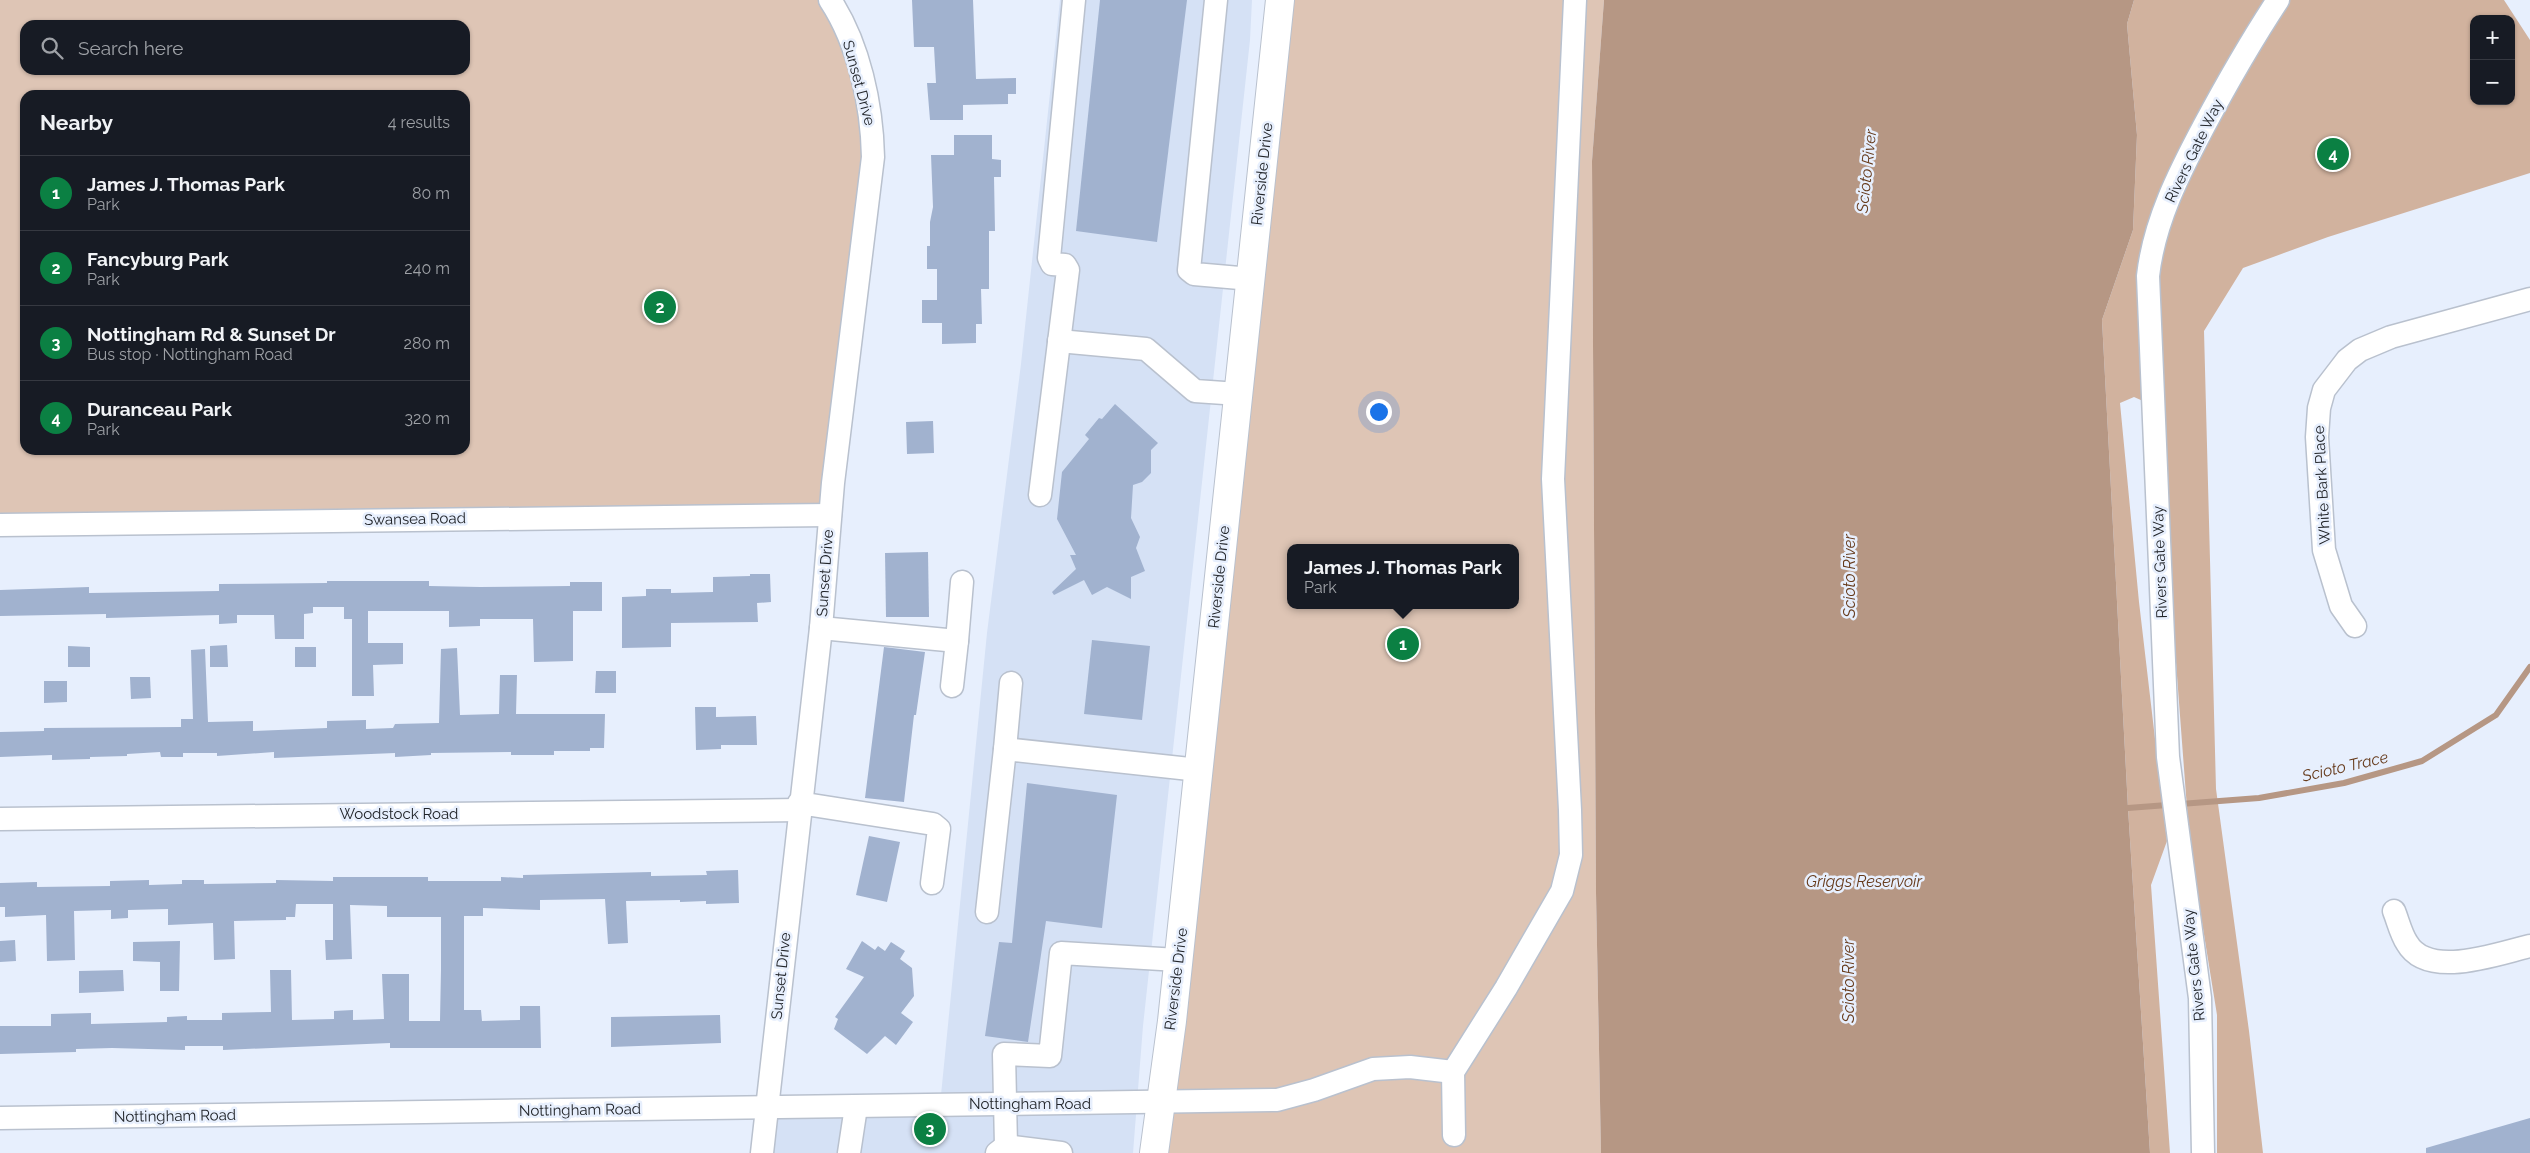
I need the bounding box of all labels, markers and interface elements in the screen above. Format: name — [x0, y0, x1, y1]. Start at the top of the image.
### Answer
map controls — [2470, 15, 2515, 105]
button: + — [2470, 15, 2515, 60]
search box — [20, 20, 470, 75]
icon: search — [38, 34, 66, 62]
text: Search here — [78, 37, 184, 59]
street label: Sunset Drive — [839, 38, 879, 128]
button: − — [2470, 60, 2515, 105]
street label: Rivers Gate Way — [2161, 96, 2227, 206]
text: Nearby — [40, 110, 113, 135]
text: 4 results — [388, 113, 450, 132]
street label: Riverside Drive — [1248, 122, 1276, 226]
water label: Scioto River — [1853, 128, 1880, 215]
pin: 4 — [2317, 135, 2349, 173]
text: James J. Thomas Park — [87, 173, 285, 195]
text: 1 — [52, 184, 60, 203]
text: 80 m — [412, 184, 450, 203]
text: Park — [87, 195, 120, 214]
text: Fancyburg Park — [87, 248, 229, 270]
text: 2 — [51, 259, 61, 278]
text: 240 m — [404, 259, 450, 278]
text: Park — [87, 270, 120, 289]
pin: 2 — [644, 288, 676, 326]
text: Nottingham Rd & Sunset Dr — [87, 323, 336, 345]
text: 3 — [52, 334, 60, 353]
text: 280 m — [404, 334, 450, 353]
text: Bus stop · Nottingham Road — [87, 345, 293, 364]
text: Duranceau Park — [87, 398, 232, 420]
your location — [1366, 399, 1392, 425]
text: 4 — [51, 409, 61, 428]
text: 320 m — [405, 409, 450, 428]
text: Park — [87, 420, 120, 439]
street label: White Bark Place — [2310, 425, 2334, 545]
street label: Rivers Gate Way — [2149, 505, 2171, 619]
street label: Swansea Road — [364, 509, 466, 529]
street label: Riverside Drive — [1205, 525, 1233, 629]
street label: Sunset Drive — [813, 529, 837, 617]
water label: Scioto River — [1840, 534, 1859, 619]
popup — [1287, 544, 1519, 609]
text: James J. Thomas Park — [1304, 556, 1502, 578]
text: Park — [1304, 578, 1337, 597]
pin: 1 — [1387, 625, 1419, 663]
water label: Scioto Trace — [2299, 747, 2390, 786]
street label: Woodstock Road — [340, 805, 458, 823]
water label: Griggs Reservoir — [1806, 872, 1923, 891]
street label: Rivers Gate Way — [2179, 908, 2209, 1022]
street label: Riverside Drive — [1161, 927, 1191, 1031]
street label: Sunset Drive — [767, 931, 795, 1020]
water label: Scioto River — [1839, 939, 1858, 1024]
street label: Nottingham Road — [969, 1095, 1091, 1113]
street label: Nottingham Road — [519, 1100, 641, 1120]
street label: Nottingham Road — [114, 1106, 236, 1126]
pin: 3 — [914, 1110, 946, 1148]

